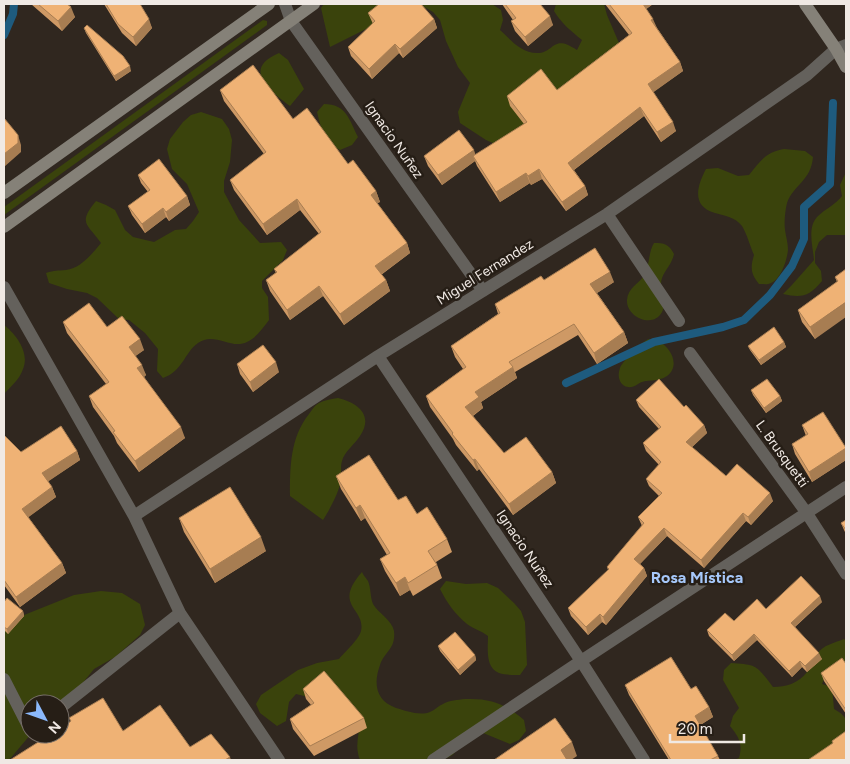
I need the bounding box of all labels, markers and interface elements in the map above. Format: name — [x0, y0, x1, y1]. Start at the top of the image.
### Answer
street label: Ignacio Nuñez — [361, 98, 427, 182]
street label: Miguel Fernandez — [434, 235, 537, 309]
street label: L. Brusquetti — [752, 417, 812, 491]
street label: Ignacio Nuñez — [493, 507, 557, 591]
district label: Rosa Mística — [651, 568, 743, 587]
north arrow — [20, 694, 70, 744]
scale bar — [670, 712, 744, 744]
text: N — [44, 718, 64, 737]
text: 20 m — [678, 720, 712, 738]

